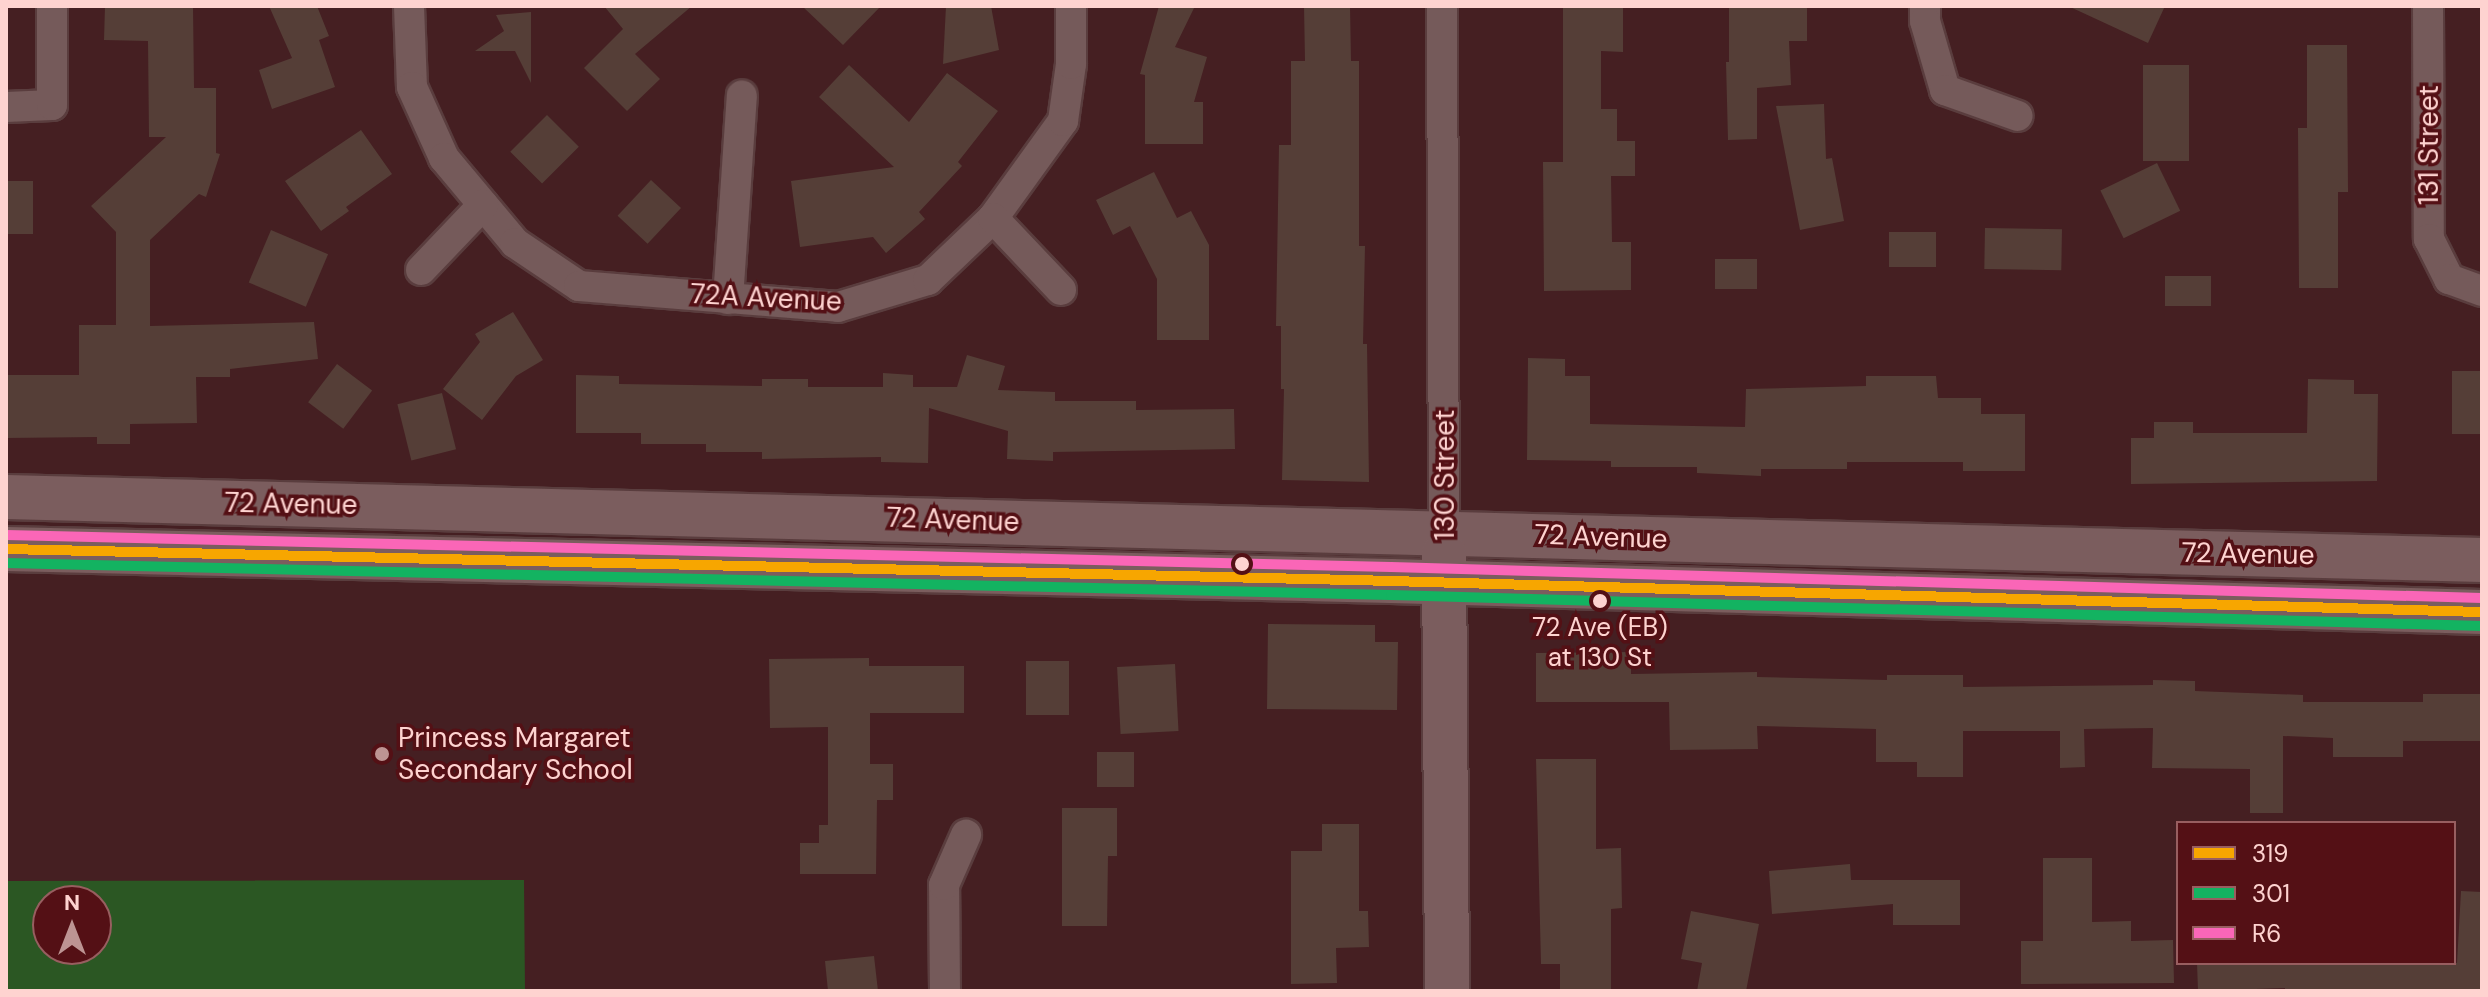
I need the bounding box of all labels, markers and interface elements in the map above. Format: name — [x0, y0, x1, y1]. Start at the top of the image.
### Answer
street label: 131 Street — [2412, 85, 2446, 205]
street label: 72A Avenue — [689, 277, 843, 319]
street label: 130 Street — [1428, 409, 1462, 541]
street label: 72 Avenue — [224, 486, 358, 522]
street label: 72 Avenue — [886, 501, 1020, 539]
street label: 72 Avenue — [1534, 518, 1668, 556]
street label: 72 Avenue — [2181, 536, 2315, 572]
unlabelled marker — [1234, 556, 1250, 572]
marker: 72 Ave (EB) at 130 St — [1592, 593, 1608, 609]
place label: 72 Ave (EB) at 130 St — [1532, 612, 1668, 674]
place label: Princess Margaret Secondary School — [398, 721, 633, 787]
marker: Princess Margaret Secondary School — [373, 745, 391, 763]
legend — [2176, 821, 2456, 965]
text: 319 — [2252, 838, 2288, 869]
text: 301 — [2252, 878, 2290, 909]
north arrow — [32, 885, 112, 965]
text: N — [64, 888, 80, 917]
text: R6 — [2252, 918, 2281, 949]

